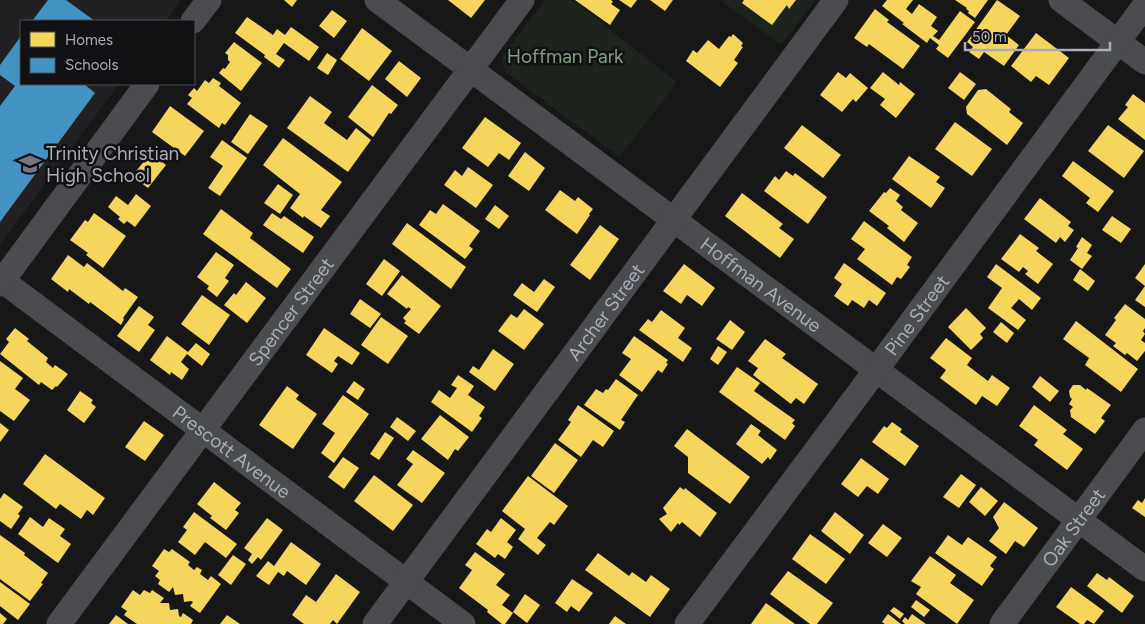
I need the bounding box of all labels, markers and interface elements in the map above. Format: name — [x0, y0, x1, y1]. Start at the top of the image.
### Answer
legend — [20, 20, 195, 85]
scale bar — [965, 20, 1110, 52]
text: 50 m — [972, 28, 1007, 46]
text: Homes — [65, 31, 113, 49]
park label: Hoffman Park — [507, 45, 624, 68]
text: Schools — [65, 56, 118, 74]
place label: Trinity Christian High School — [46, 142, 179, 187]
school or university icon: Trinity Christian High School — [17, 151, 43, 177]
street label: Hoffman Avenue — [696, 232, 826, 337]
street label: Spencer Street — [243, 253, 338, 370]
street label: Archer Street — [562, 259, 649, 365]
street label: Pine Street — [879, 270, 954, 360]
street label: Prescott Avenue — [168, 400, 295, 503]
street label: Oak Street — [1037, 484, 1110, 571]

